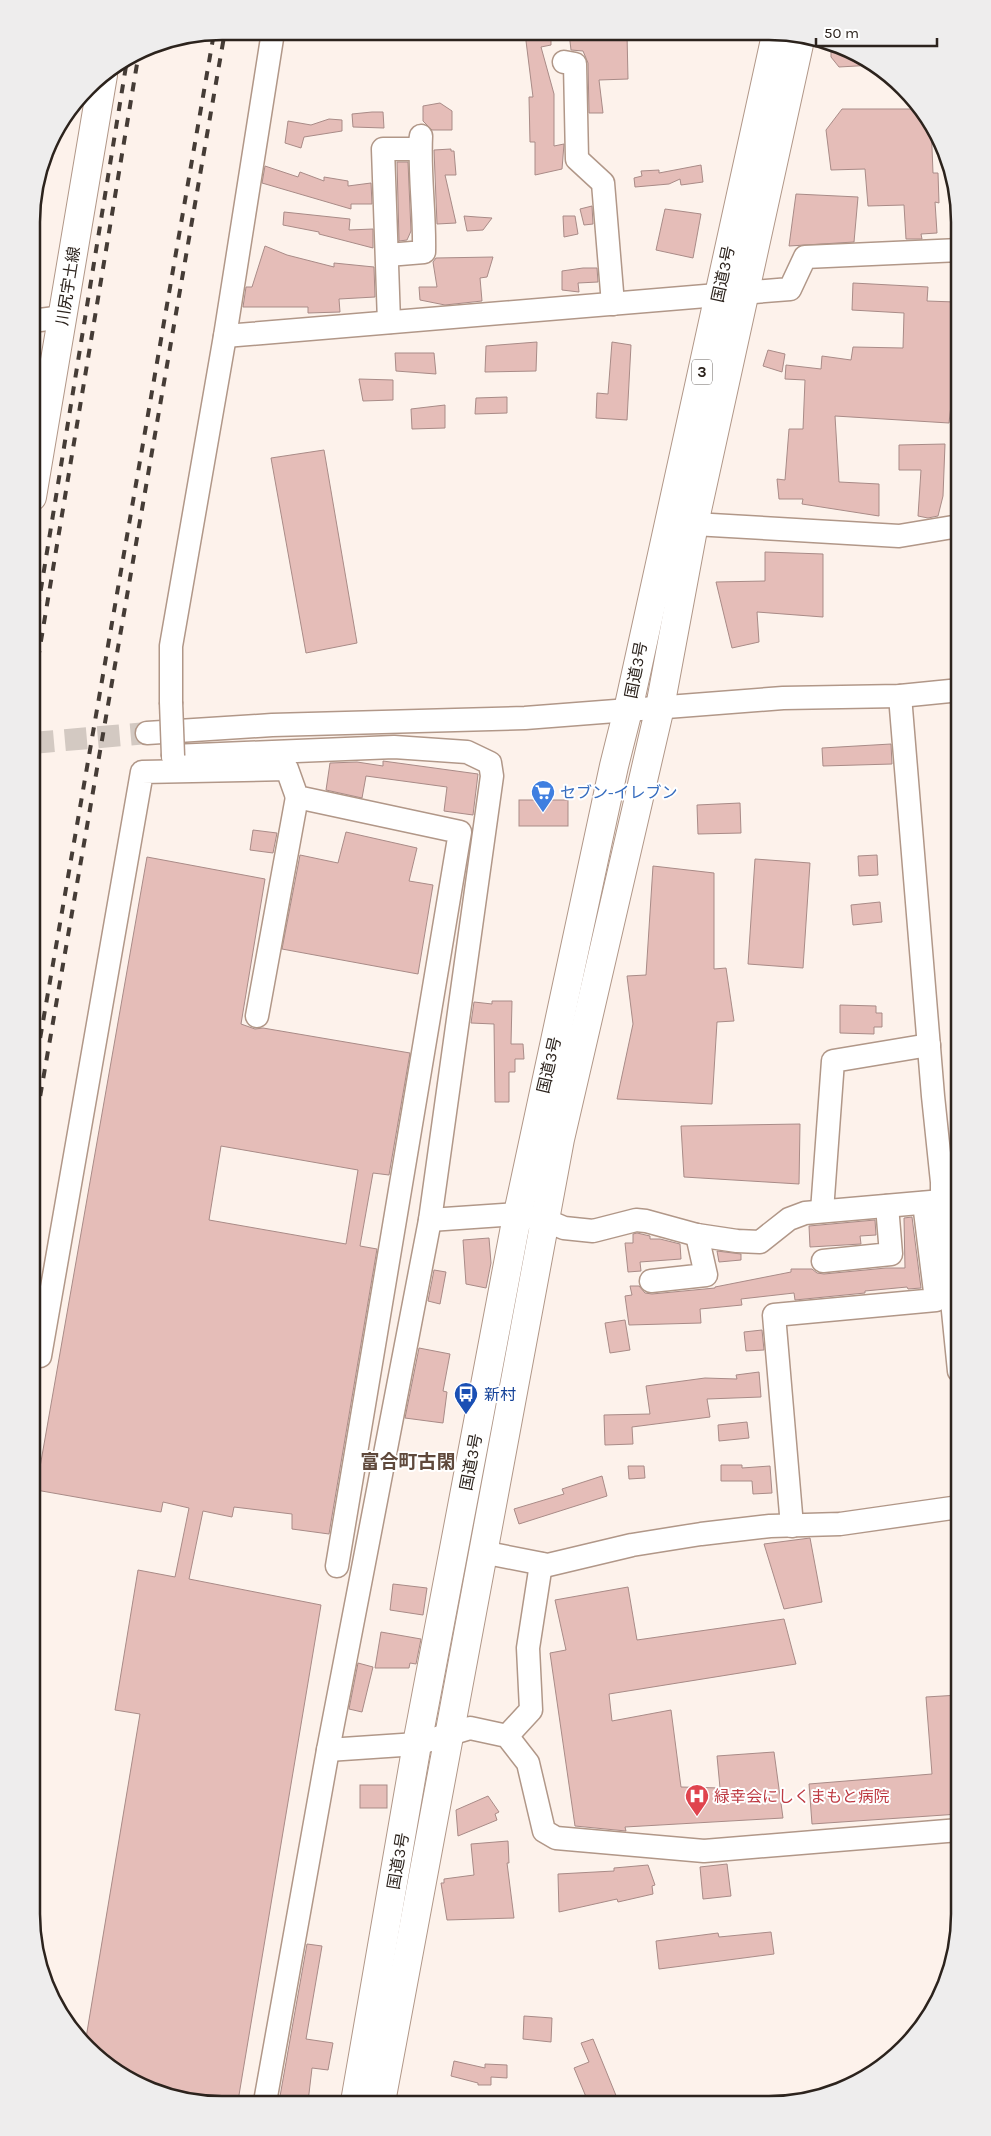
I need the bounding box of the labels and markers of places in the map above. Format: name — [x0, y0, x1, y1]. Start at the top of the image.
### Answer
supermarket icon: セブン-イレブン — [530, 779, 556, 813]
place label: セブン-イレブン — [560, 783, 678, 802]
bus stop icon: 新村 — [453, 1381, 479, 1415]
place label: 新村 — [484, 1385, 516, 1404]
hospital icon: 緑幸会にしくまもと病院 — [684, 1783, 710, 1817]
place label: 緑幸会にしくまもと病院 — [714, 1787, 890, 1806]

